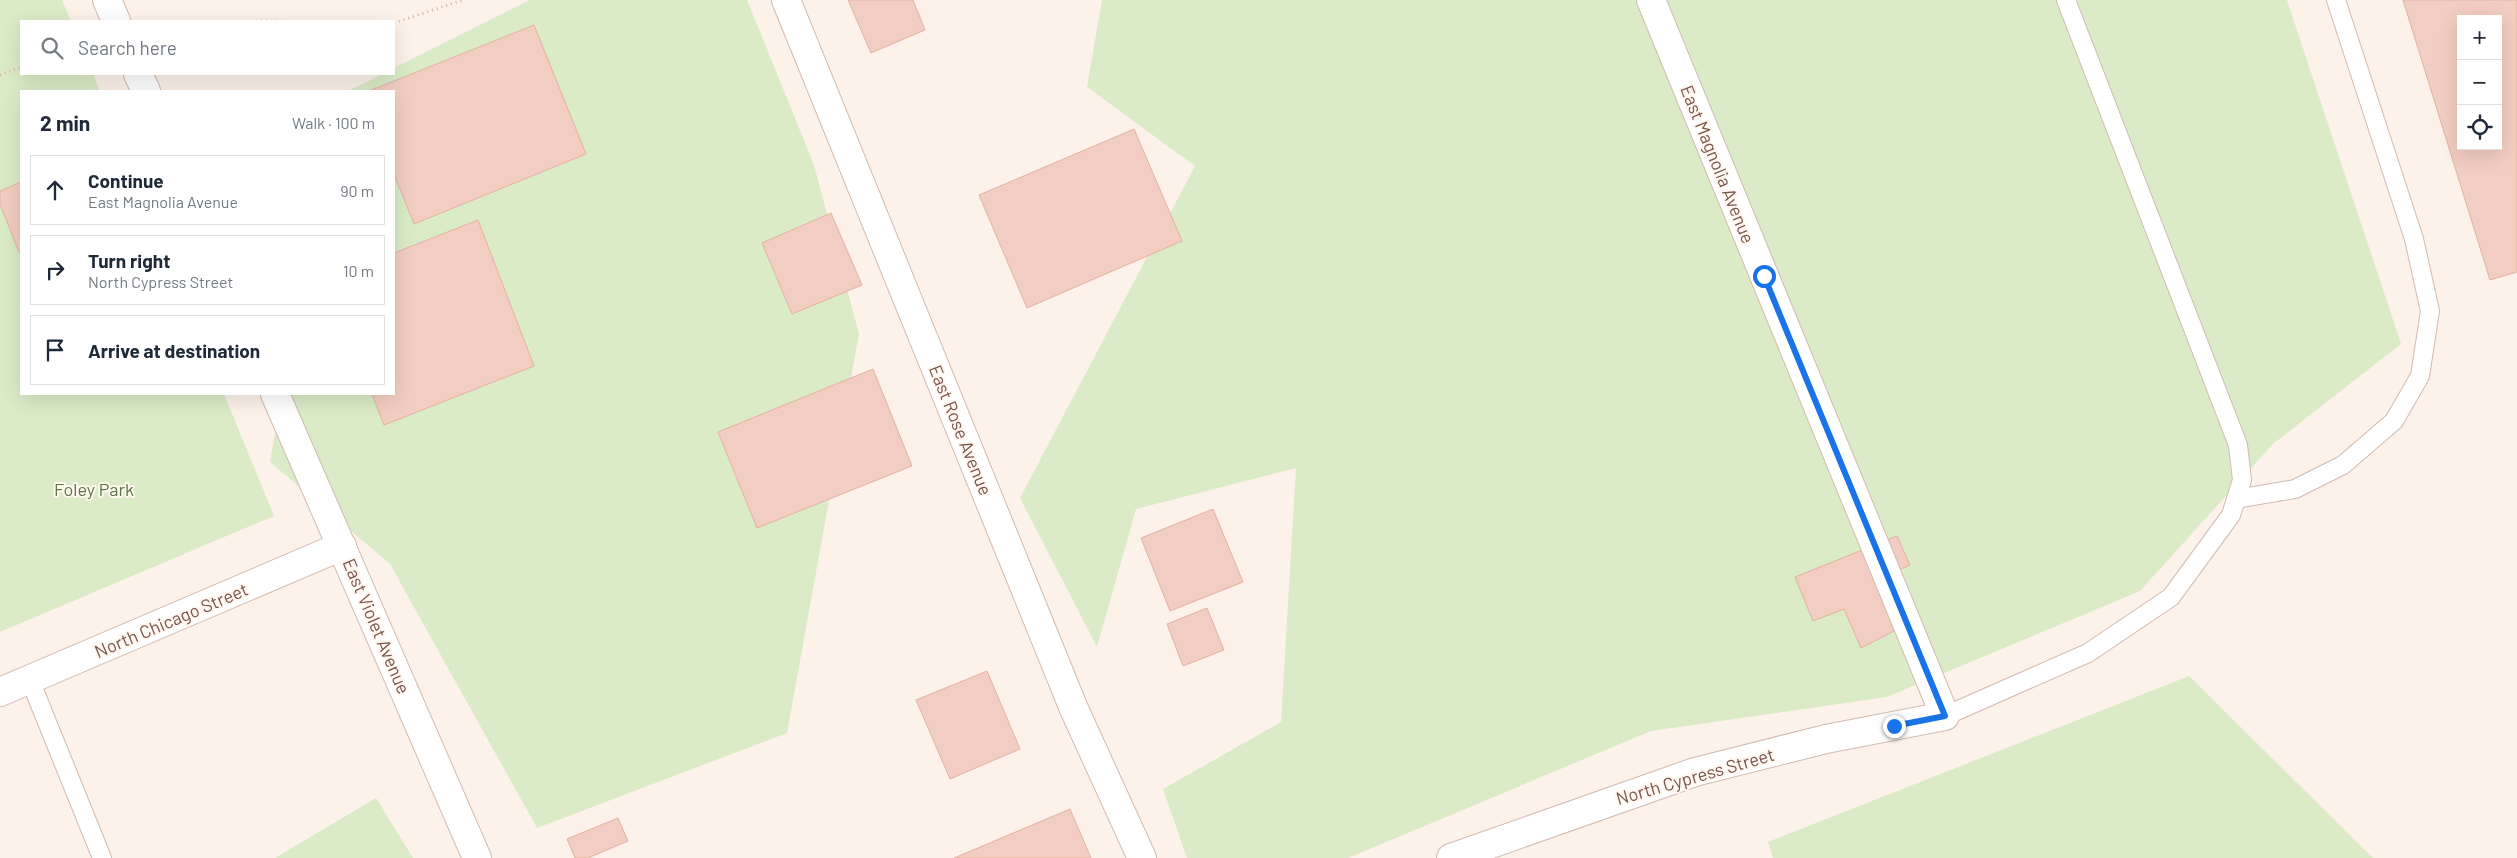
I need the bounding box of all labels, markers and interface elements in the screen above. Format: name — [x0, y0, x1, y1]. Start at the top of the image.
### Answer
map controls — [2457, 15, 2502, 150]
button: + — [2457, 15, 2502, 60]
search box — [20, 20, 395, 75]
icon: search — [38, 34, 66, 62]
text: Search here — [78, 36, 177, 59]
button: − — [2457, 60, 2502, 105]
street label: East Magnolia Avenue — [1676, 82, 1760, 246]
button: locate — [2457, 105, 2502, 150]
text: 2 min — [40, 110, 90, 135]
text: Walk · 100 m — [292, 113, 375, 132]
text: Continue — [88, 169, 164, 192]
icon: ahead — [41, 176, 69, 204]
text: 90 m — [340, 181, 374, 200]
text: East Magnolia Avenue — [88, 192, 238, 211]
text: Turn right — [88, 249, 170, 272]
icon: right — [41, 256, 69, 284]
text: 10 m — [343, 261, 374, 280]
route start — [1753, 265, 1776, 288]
text: North Cypress Street — [88, 272, 233, 291]
icon: arrive — [41, 336, 69, 364]
text: Arrive at destination — [88, 339, 260, 362]
street label: East Rose Avenue — [925, 362, 997, 498]
park label: Foley Park — [54, 478, 134, 500]
street label: East Violet Avenue — [339, 555, 415, 697]
street label: North Chicago Street — [91, 578, 251, 662]
route end — [1883, 715, 1906, 738]
street label: North Cypress Street — [1613, 743, 1777, 809]

